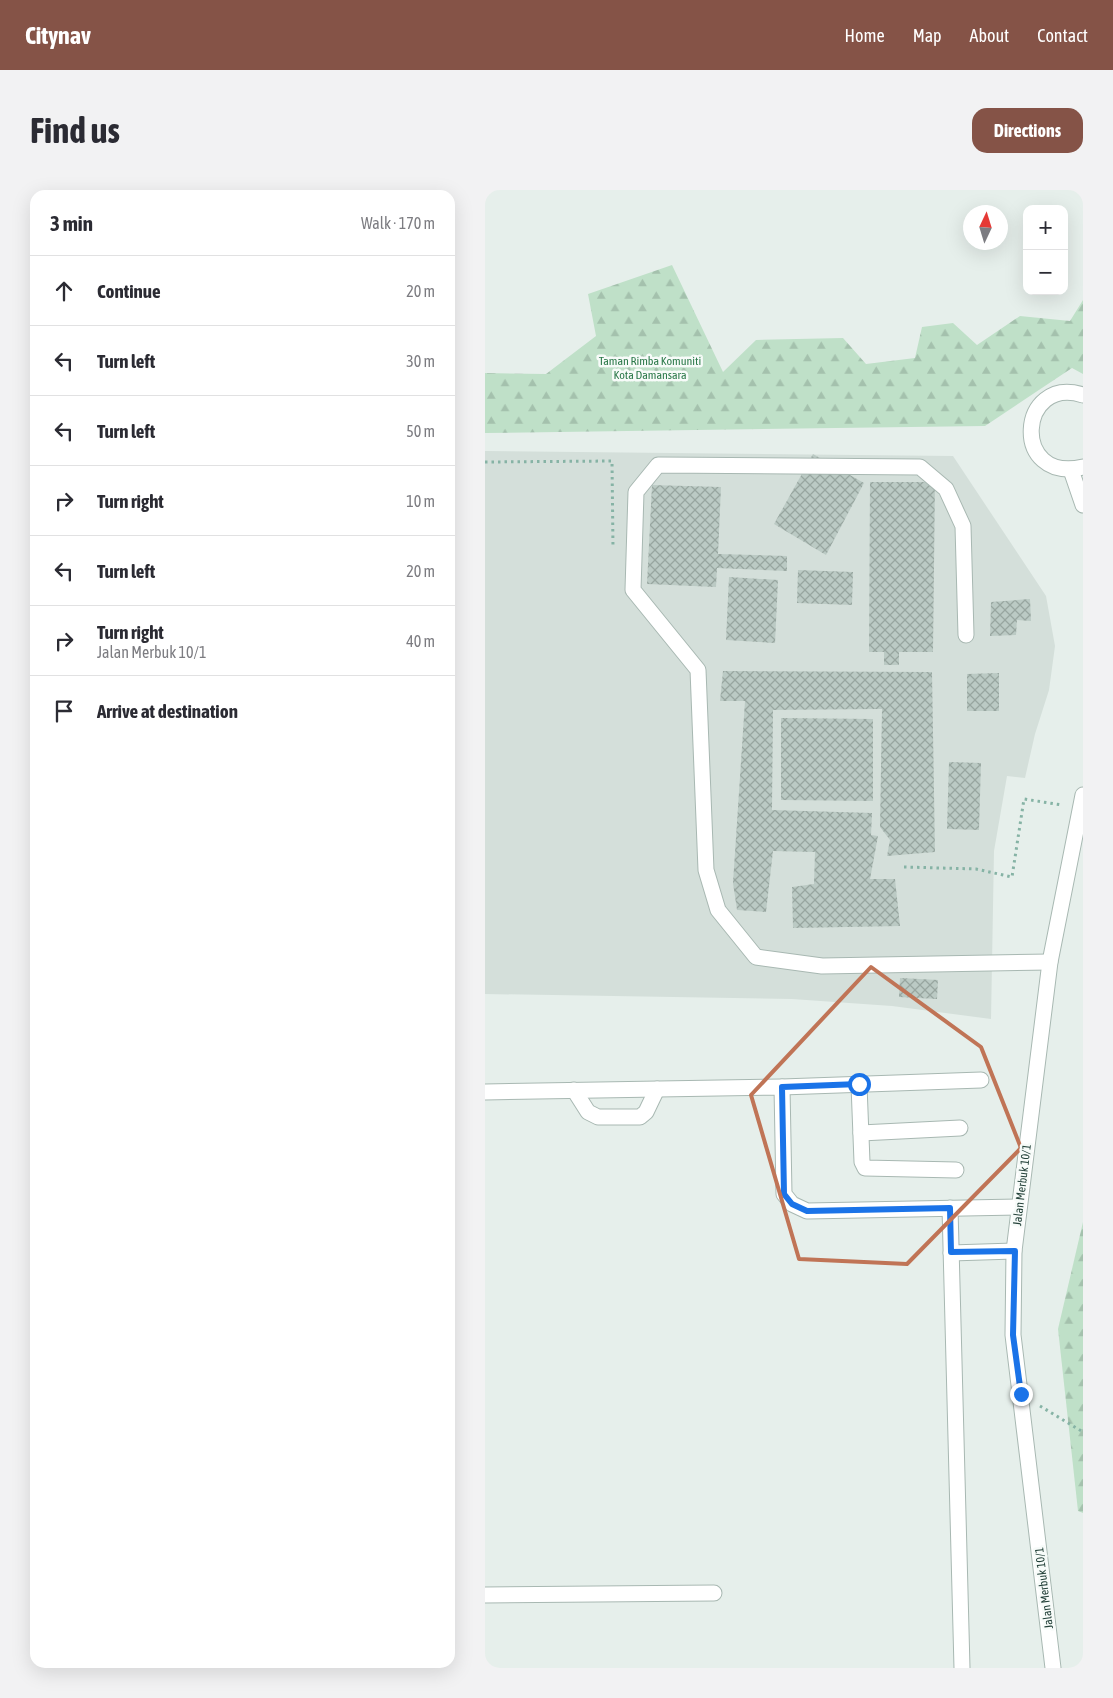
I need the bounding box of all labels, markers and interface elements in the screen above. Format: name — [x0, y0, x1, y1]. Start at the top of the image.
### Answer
text: Citynav — [25, 22, 91, 49]
text: Home — [845, 25, 885, 46]
text: Map — [913, 25, 942, 46]
text: About — [970, 25, 1009, 46]
text: Contact — [1037, 25, 1088, 46]
button: Directions — [972, 108, 1083, 153]
text: Find us — [30, 110, 120, 150]
north arrow — [963, 205, 1008, 250]
map controls — [1023, 205, 1068, 295]
button: + — [1023, 205, 1068, 250]
text: 3 min — [50, 211, 93, 235]
text: Walk · 170 m — [361, 214, 435, 232]
button: − — [1023, 250, 1068, 295]
icon: ahead — [50, 277, 78, 305]
text: Continue — [97, 280, 161, 302]
text: 20 m — [406, 282, 435, 300]
icon: left — [50, 347, 78, 375]
text: Turn left — [97, 350, 155, 372]
text: 30 m — [406, 352, 435, 370]
park label: Taman Rimba Komuniti Kota Damansara — [599, 354, 701, 382]
icon: left — [50, 417, 78, 445]
text: Turn left — [97, 420, 155, 442]
text: 50 m — [406, 422, 435, 440]
icon: right — [50, 487, 78, 515]
text: Turn right — [97, 490, 164, 512]
text: 10 m — [406, 492, 435, 510]
icon: left — [50, 557, 78, 585]
text: Turn left — [97, 560, 155, 582]
text: 20 m — [406, 562, 435, 580]
text: Turn right — [97, 621, 164, 643]
icon: right — [50, 627, 78, 655]
text: 40 m — [406, 632, 435, 650]
text: Jalan Merbuk 10/1 — [97, 643, 206, 661]
icon: arrive — [50, 697, 78, 725]
text: Arrive at destination — [97, 700, 238, 722]
route start — [848, 1073, 871, 1096]
street label: Jalan Merbuk 10/1 — [1010, 1143, 1034, 1227]
route end — [1010, 1383, 1033, 1406]
street label: Jalan Merbuk 10/1 — [1032, 1546, 1056, 1630]

